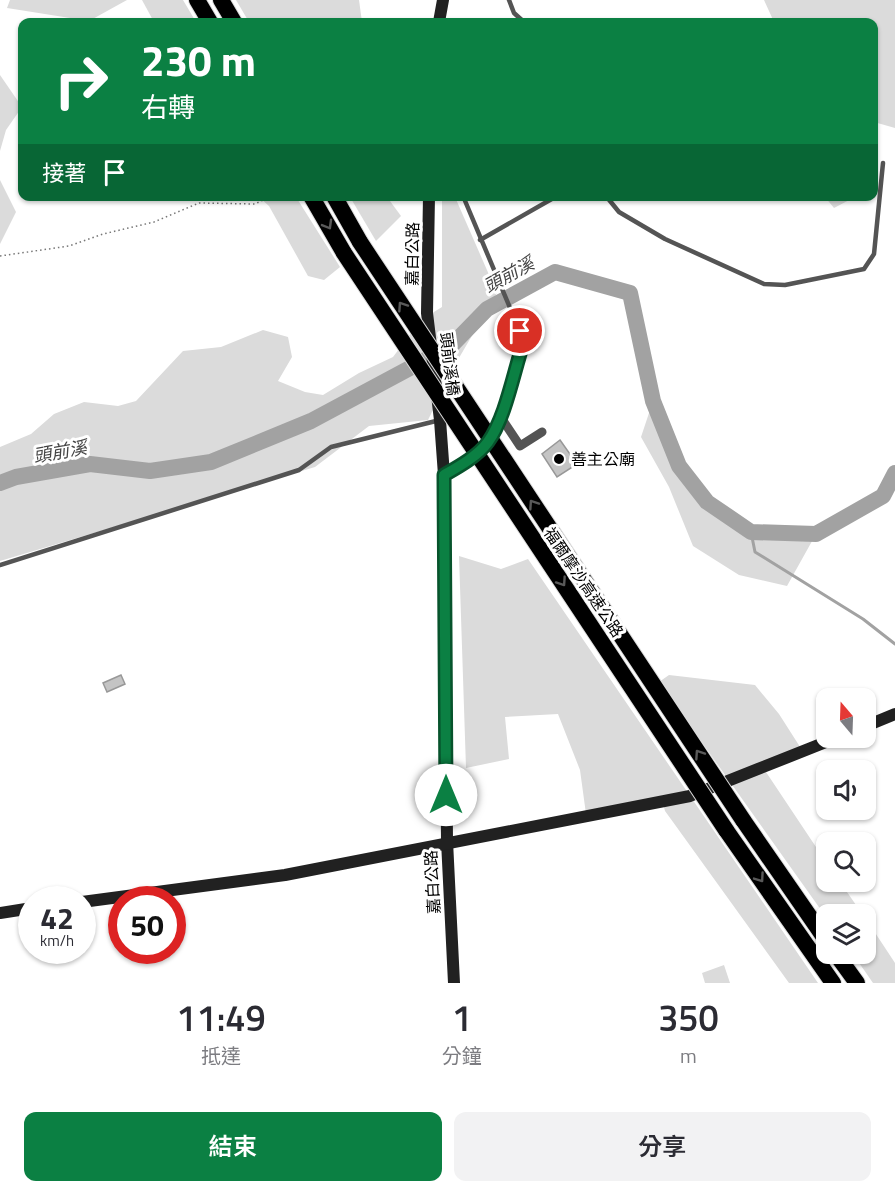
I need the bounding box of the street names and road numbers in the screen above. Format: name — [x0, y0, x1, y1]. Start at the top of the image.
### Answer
street label: 嘉白公路 — [399, 222, 425, 286]
street label: 頭前溪橋 — [434, 331, 466, 397]
street label: 福爾摩沙高速公路 — [538, 522, 630, 642]
street label: 嘉白公路 — [418, 849, 446, 915]

